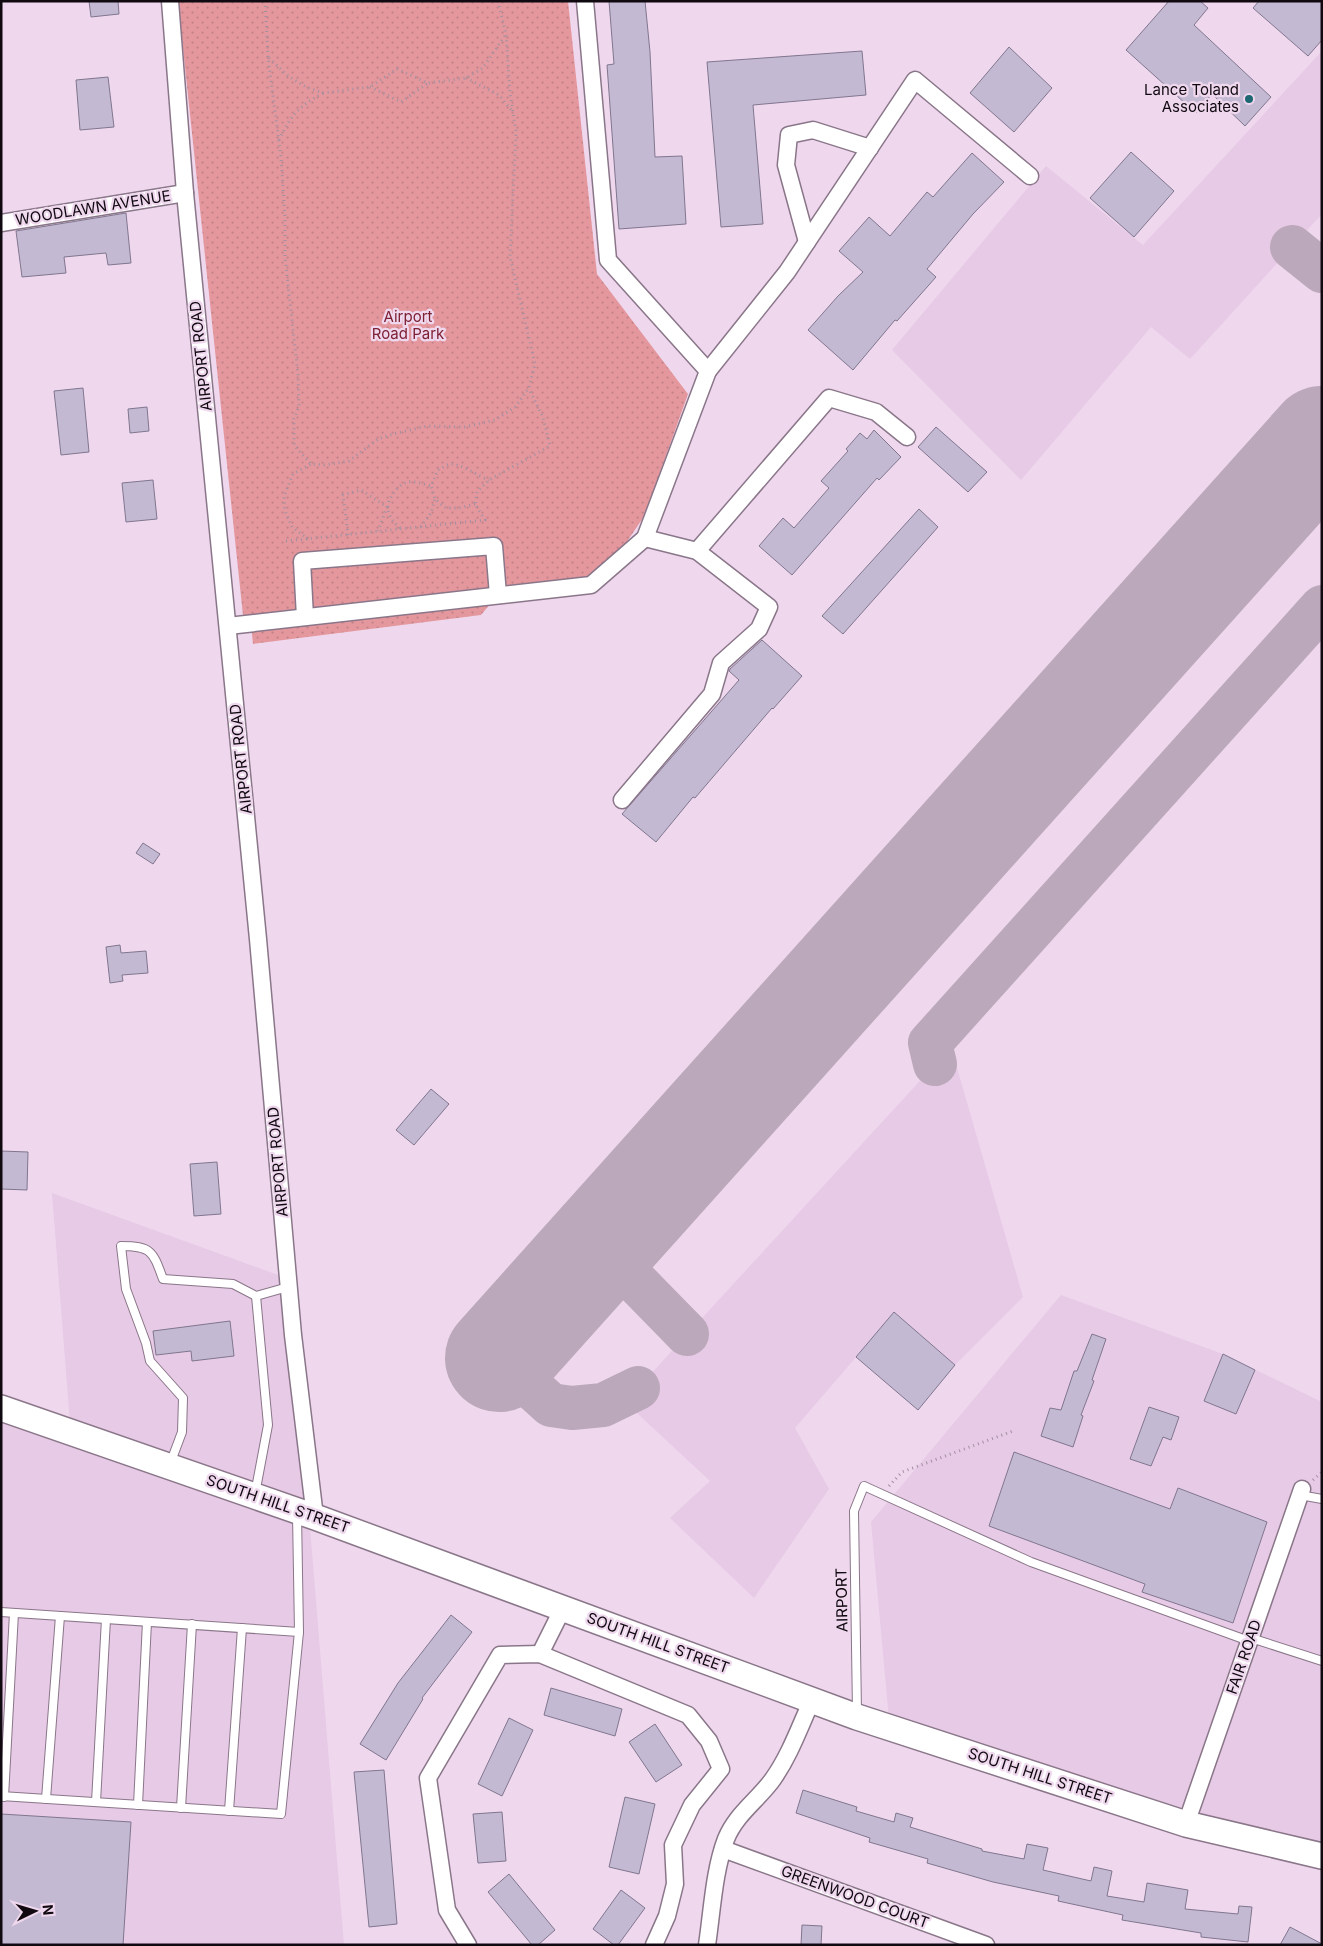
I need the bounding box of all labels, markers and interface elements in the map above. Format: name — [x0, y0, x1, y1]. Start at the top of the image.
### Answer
place label: Lance Toland Associates — [1144, 80, 1239, 116]
marker: Lance Toland Associates — [1243, 93, 1255, 105]
street label: WOODLAWN AVENUE — [14, 186, 172, 229]
street label: AIRPORT ROAD — [185, 300, 216, 412]
park label: Airport Road Park — [372, 307, 445, 343]
street label: AIRPORT ROAD — [225, 703, 256, 815]
street label: AIRPORT ROAD — [263, 1106, 292, 1218]
street label: SOUTH HILL STREET — [204, 1470, 352, 1537]
street label: AIRPORT — [831, 1568, 852, 1632]
street label: SOUTH HILL STREET — [584, 1608, 732, 1677]
street label: FAIR ROAD — [1222, 1617, 1265, 1697]
street label: SOUTH HILL STREET — [966, 1743, 1115, 1808]
street label: GREENWOOD COURT — [779, 1861, 932, 1932]
north arrow — [10, 1886, 60, 1936]
text: N — [40, 1904, 57, 1916]

